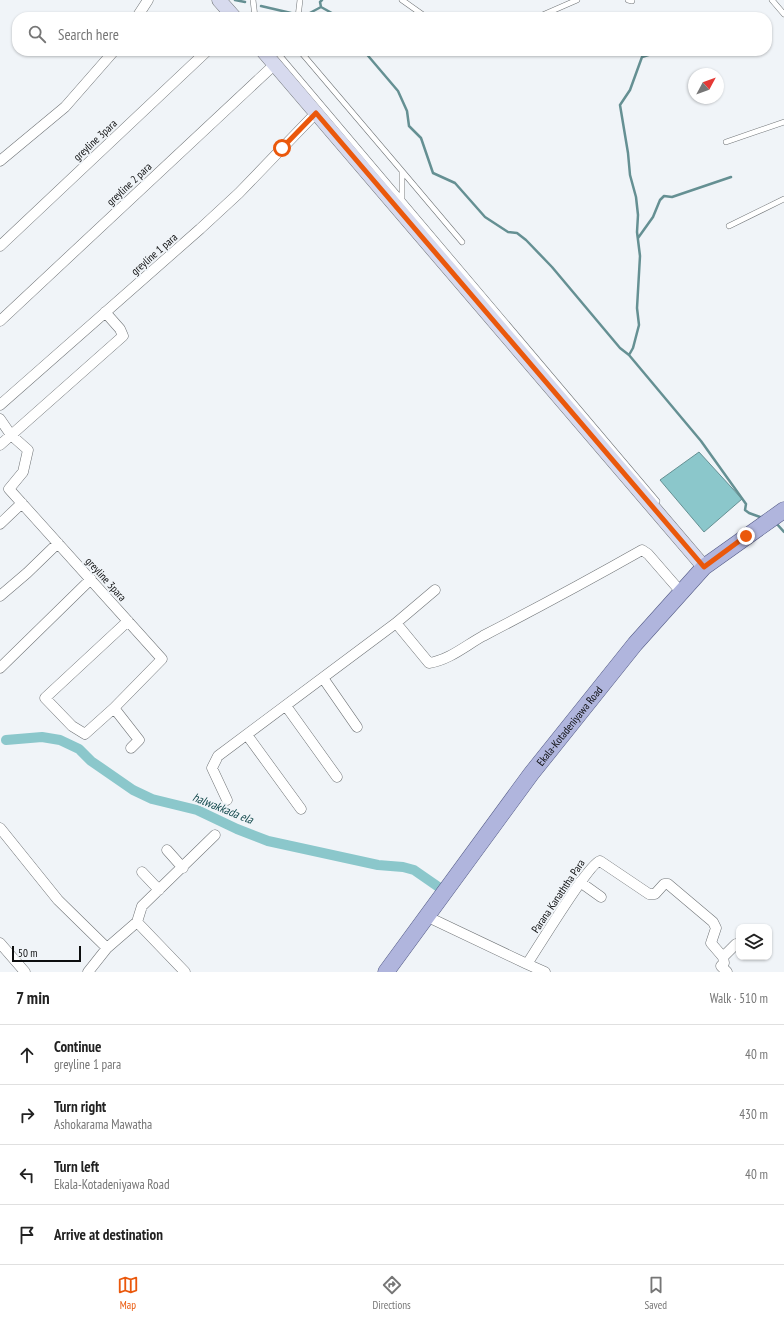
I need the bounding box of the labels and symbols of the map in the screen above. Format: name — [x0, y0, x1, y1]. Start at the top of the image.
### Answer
north arrow — [688, 68, 724, 104]
street label: greyline 3para — [70, 116, 120, 164]
route start — [273, 139, 291, 157]
street label: greyline 2 para — [103, 160, 155, 208]
street label: greyline 1 para — [128, 230, 180, 278]
route end — [737, 527, 755, 545]
street label: greyline 3para — [83, 554, 129, 604]
street label: Ekala-Kotadeniyawa Road — [533, 683, 606, 769]
water label: halwakkada ela — [191, 789, 257, 827]
street label: Parana Kanaththa Para — [528, 857, 588, 935]
scale bar — [12, 944, 81, 963]

